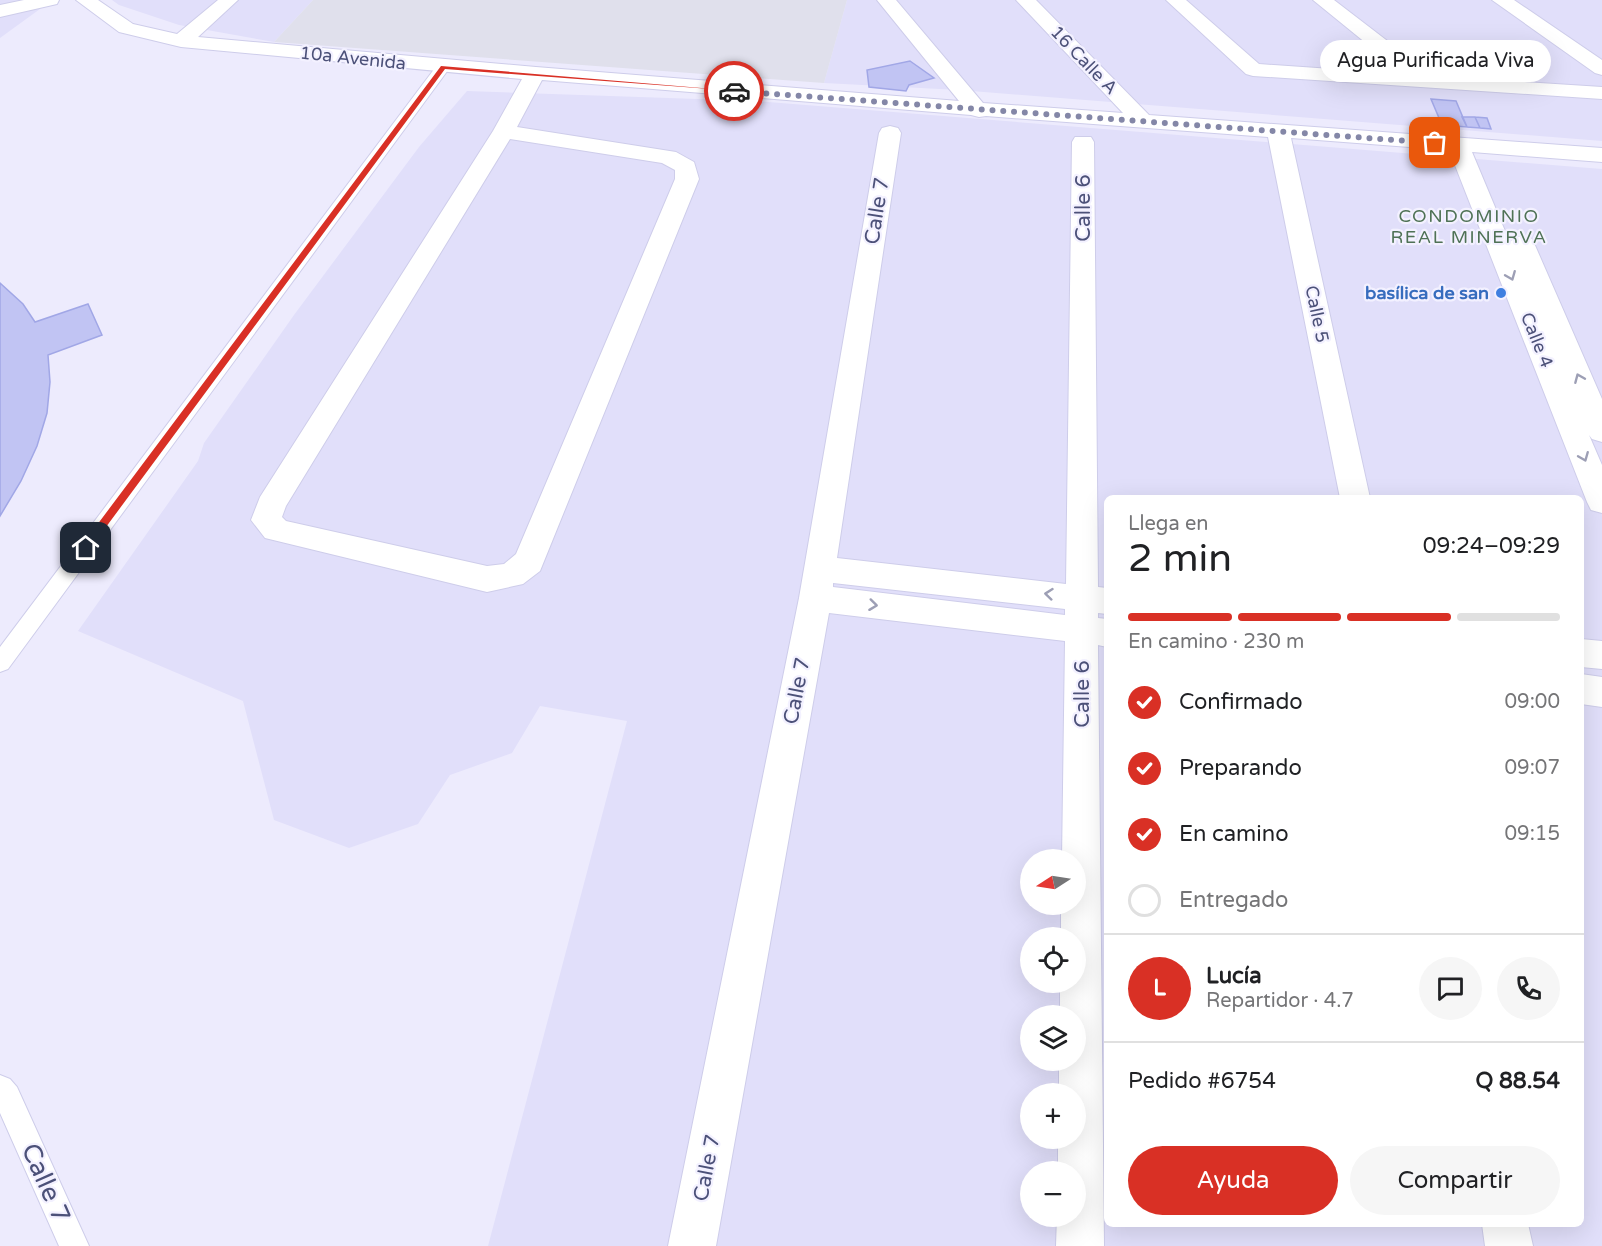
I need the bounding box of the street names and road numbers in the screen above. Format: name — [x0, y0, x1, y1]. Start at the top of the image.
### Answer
street label: 16 Calle A — [1046, 21, 1122, 99]
street label: 10a Avenida — [299, 41, 407, 75]
street label: Calle 6 — [1071, 174, 1096, 242]
street label: Calle 7 — [859, 176, 895, 246]
street label: Calle 5 — [1300, 283, 1334, 345]
street label: Calle 4 — [1516, 309, 1558, 371]
street label: Calle 7 — [778, 656, 816, 726]
street label: Calle 6 — [1070, 660, 1095, 728]
street label: Calle 7 — [688, 1133, 726, 1203]
street label: Calle 7 — [15, 1139, 77, 1227]

